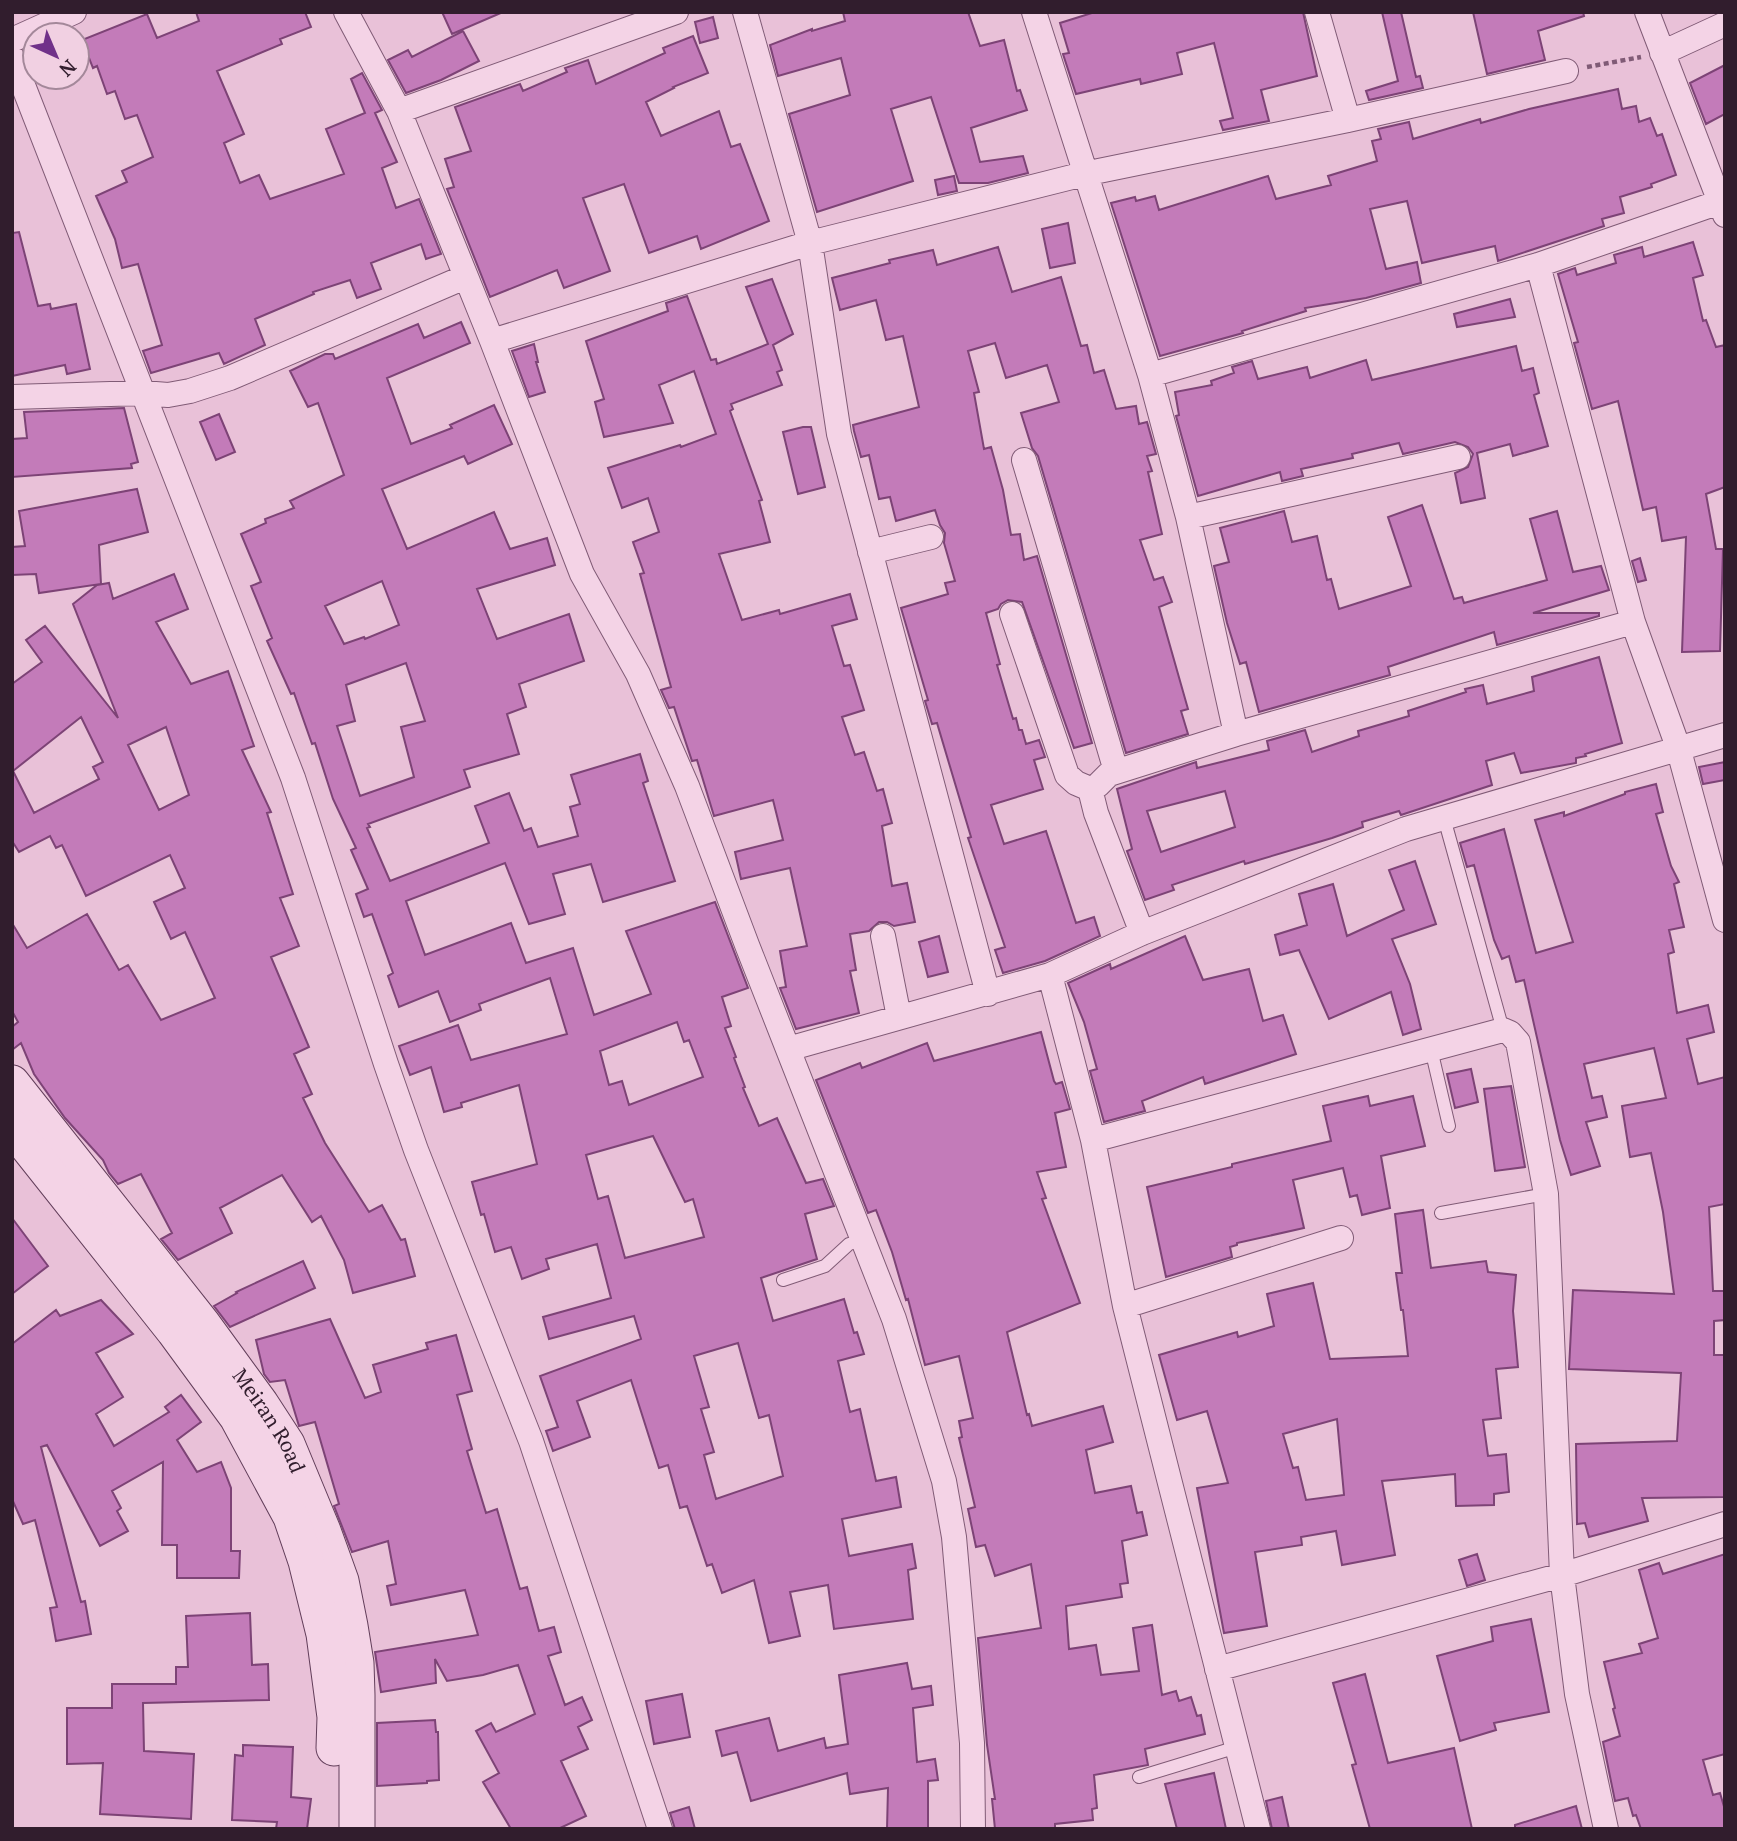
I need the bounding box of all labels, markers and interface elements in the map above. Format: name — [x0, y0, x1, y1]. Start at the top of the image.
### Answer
north arrow — [21, 21, 91, 91]
text: N — [54, 55, 82, 83]
street label: Meiran Road — [227, 1362, 313, 1477]

